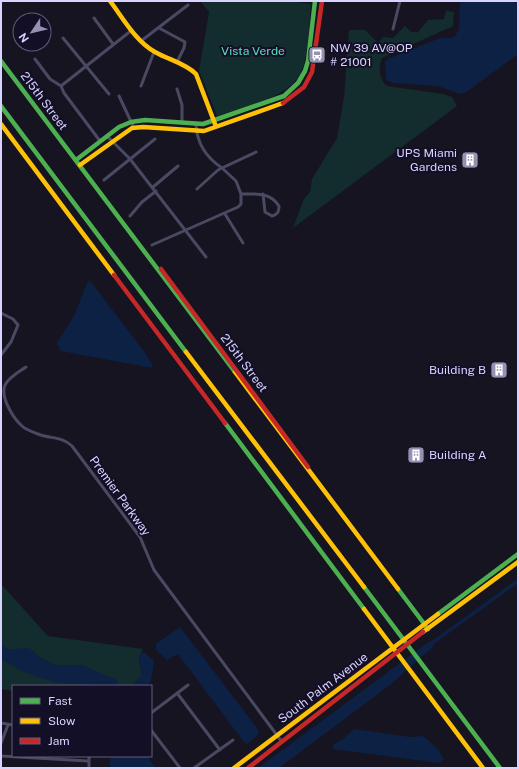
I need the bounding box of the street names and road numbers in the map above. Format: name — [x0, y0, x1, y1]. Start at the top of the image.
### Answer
street label: 215th Street — [18, 69, 71, 133]
street label: 215th Street — [218, 331, 271, 395]
street label: Premier Parkway — [87, 454, 154, 539]
street label: South Palm Avenue — [275, 650, 371, 726]

